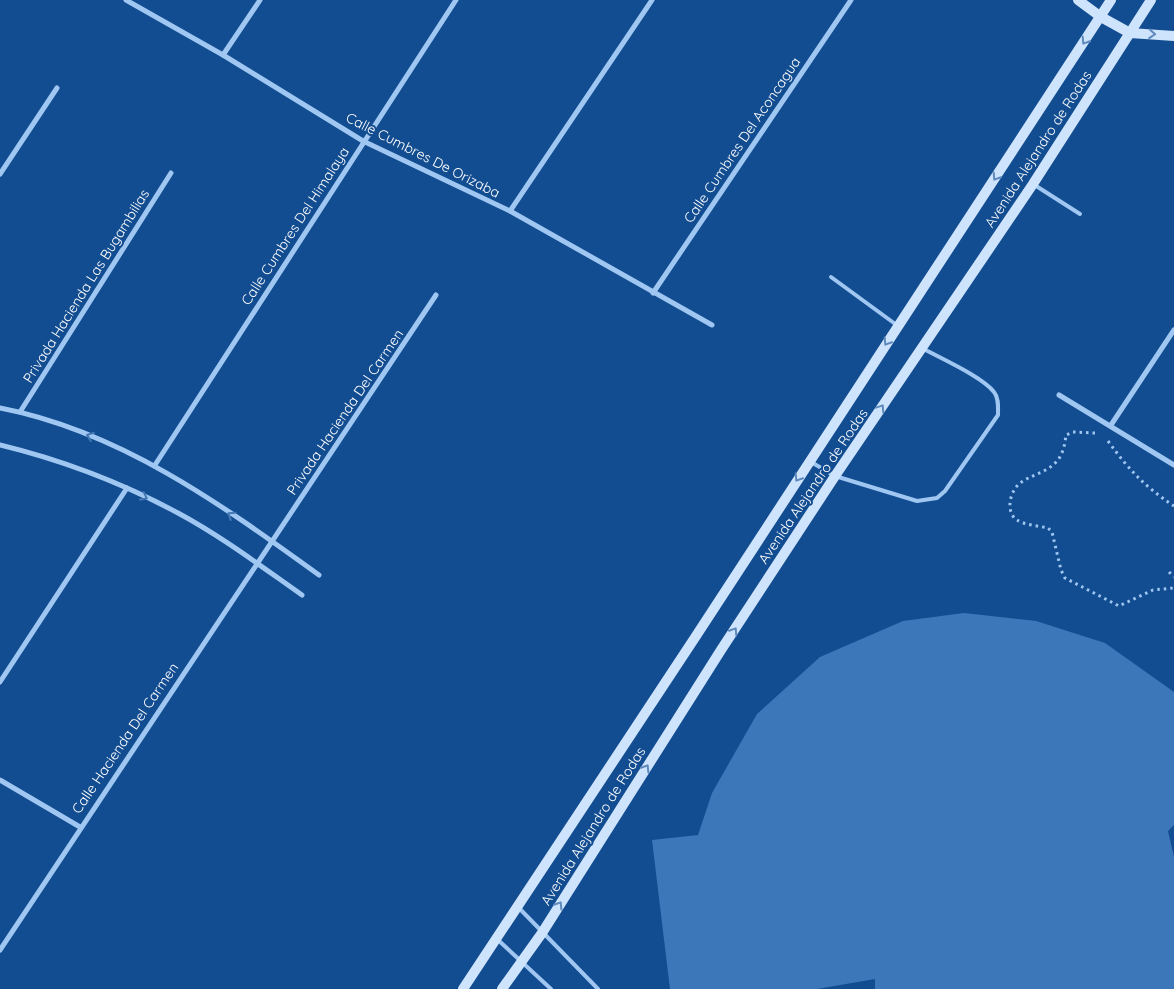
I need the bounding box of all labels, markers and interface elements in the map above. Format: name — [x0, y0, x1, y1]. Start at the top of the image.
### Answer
one-way arrow — [1149, 29, 1157, 40]
one-way arrow — [1082, 35, 1091, 45]
street label: Calle Cumbres Del Aconcagua — [680, 54, 804, 226]
street label: Avenida Alejandro de Rodas — [980, 67, 1096, 231]
street label: Calle Cumbres De Orizaba — [343, 108, 503, 202]
street label: Calle Cumbres Del Himalaya — [237, 144, 353, 308]
one-way arrow — [993, 171, 1002, 180]
street label: Privada Hacienda Las Bugambilias — [19, 186, 153, 386]
street label: Privada Hacienda Del Carmen — [283, 326, 407, 498]
one-way arrow — [884, 336, 893, 345]
one-way arrow — [875, 404, 884, 414]
street label: Avenida Alejandro de Rodas — [754, 405, 872, 567]
one-way arrow — [86, 432, 95, 442]
one-way arrow — [795, 472, 804, 481]
one-way arrow — [139, 491, 148, 501]
one-way arrow — [228, 511, 237, 521]
one-way arrow — [727, 627, 737, 636]
street label: Calle Hacienda Del Carmen — [68, 659, 182, 817]
street label: Avenida Alejandro de Rodas — [537, 743, 649, 909]
one-way arrow — [640, 765, 650, 774]
one-way arrow — [553, 902, 563, 911]

